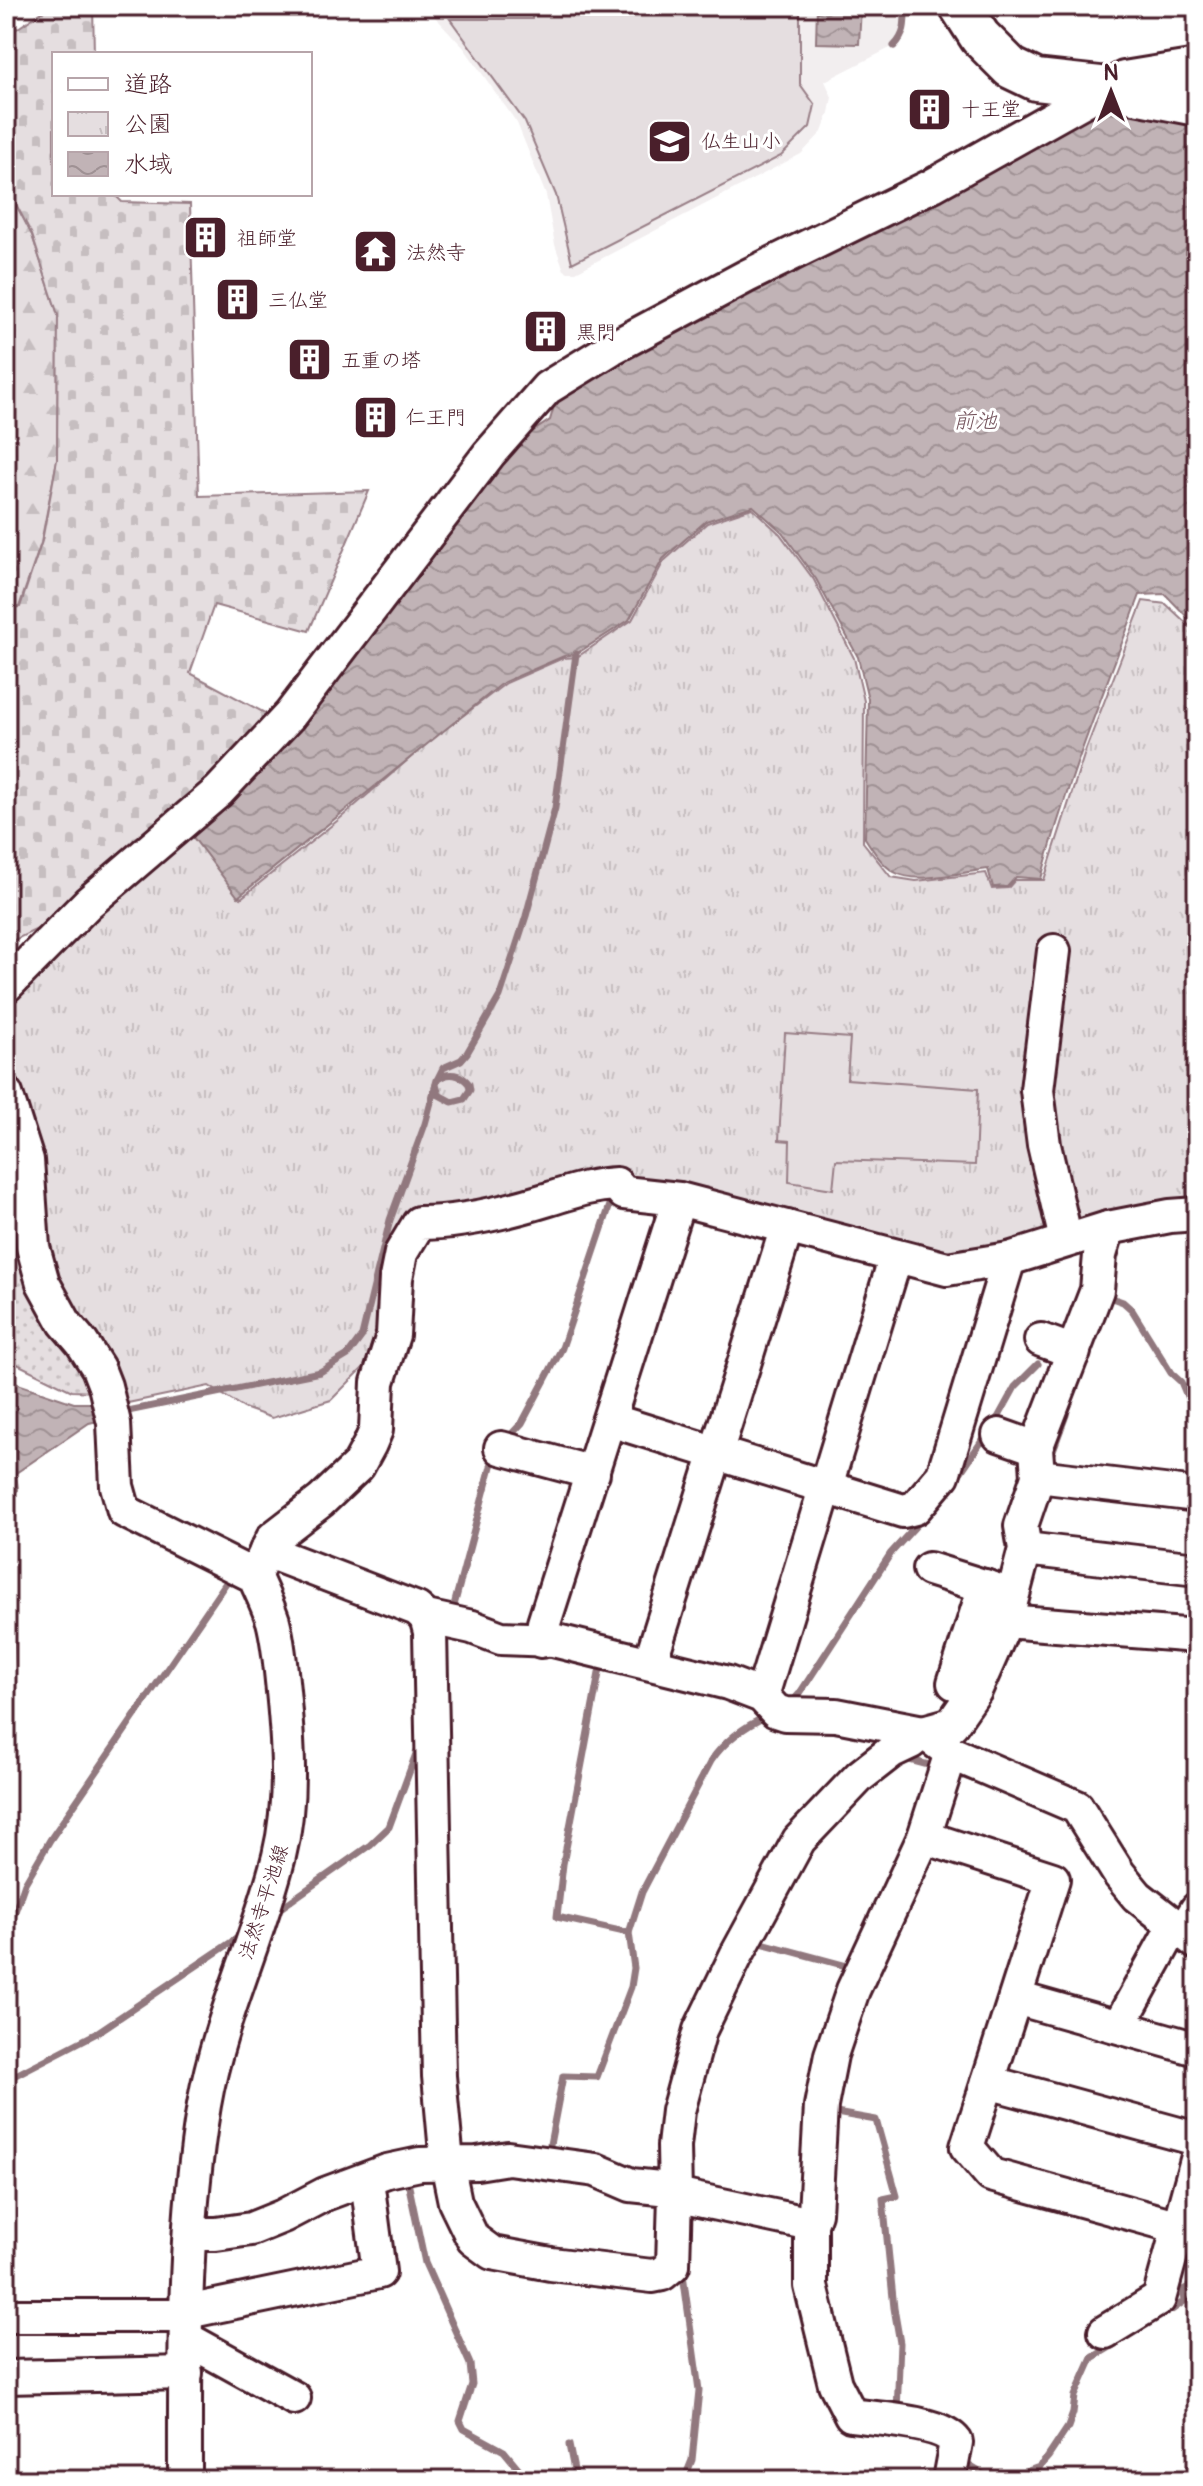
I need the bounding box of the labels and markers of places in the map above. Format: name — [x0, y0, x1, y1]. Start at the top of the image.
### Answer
building icon: 十王堂 — [906, 85, 954, 133]
place label: 十王堂 — [961, 97, 1021, 122]
school or university icon: 仏生山小 — [646, 117, 694, 165]
place label: 仏生山小 — [701, 129, 781, 154]
building icon: 祖師堂 — [182, 214, 230, 262]
place label: 祖師堂 — [237, 226, 297, 251]
temple icon: 法然寺 — [351, 228, 399, 276]
place label: 法然寺 — [406, 240, 466, 265]
building icon: 三仏堂 — [213, 276, 261, 324]
place label: 三仏堂 — [268, 288, 328, 313]
building icon: 黒門 — [521, 308, 569, 356]
place label: 黒門 — [576, 320, 616, 345]
building icon: 五重の塔 — [286, 336, 334, 384]
place label: 五重の塔 — [341, 348, 421, 373]
building icon: 仁王門 — [351, 393, 399, 441]
place label: 仁王門 — [406, 405, 466, 430]

